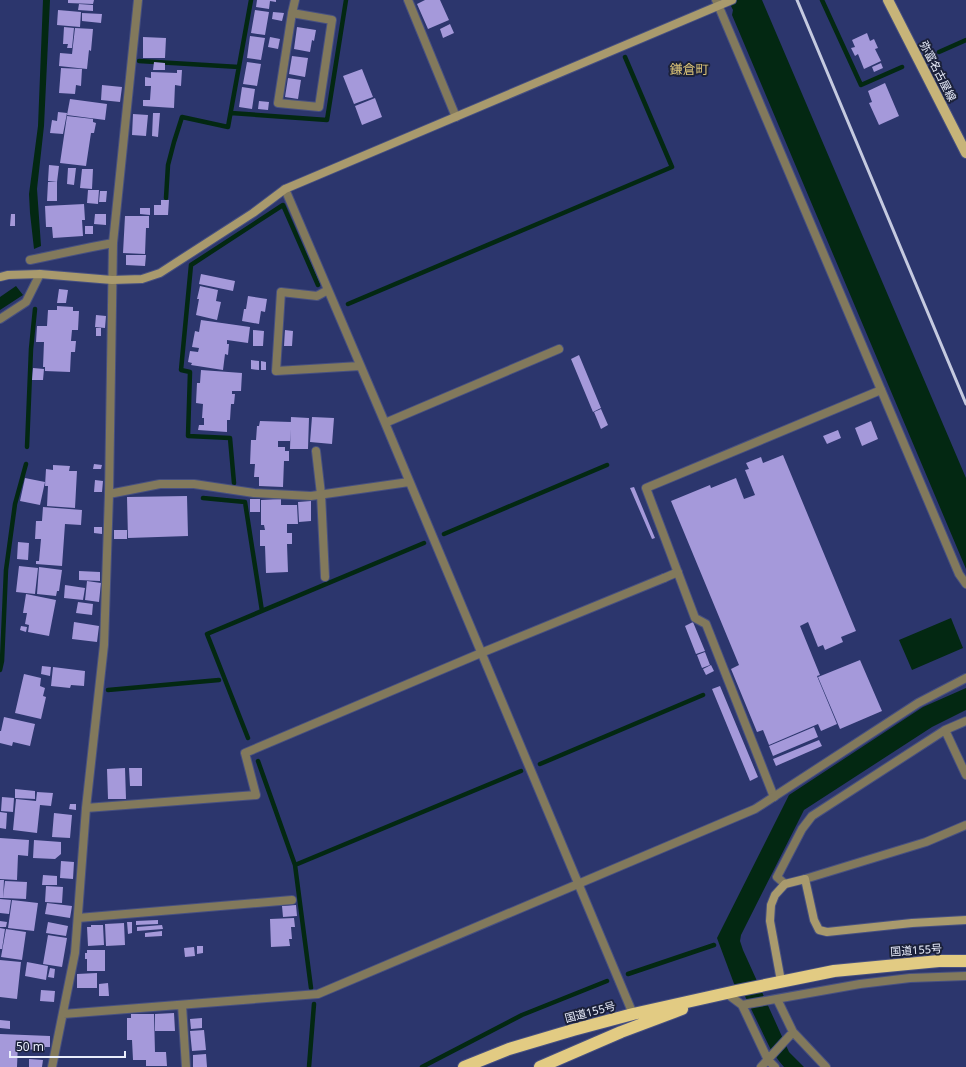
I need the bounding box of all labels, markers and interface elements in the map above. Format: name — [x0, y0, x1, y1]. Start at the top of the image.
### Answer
street label: 弥富名古屋線 — [917, 38, 960, 104]
district label: 鎌倉町 — [669, 60, 709, 78]
street label: 国道155号 — [890, 940, 942, 959]
street label: 国道155号 — [563, 998, 617, 1025]
scale bar — [10, 1033, 125, 1059]
text: 50 m — [16, 1038, 44, 1055]

